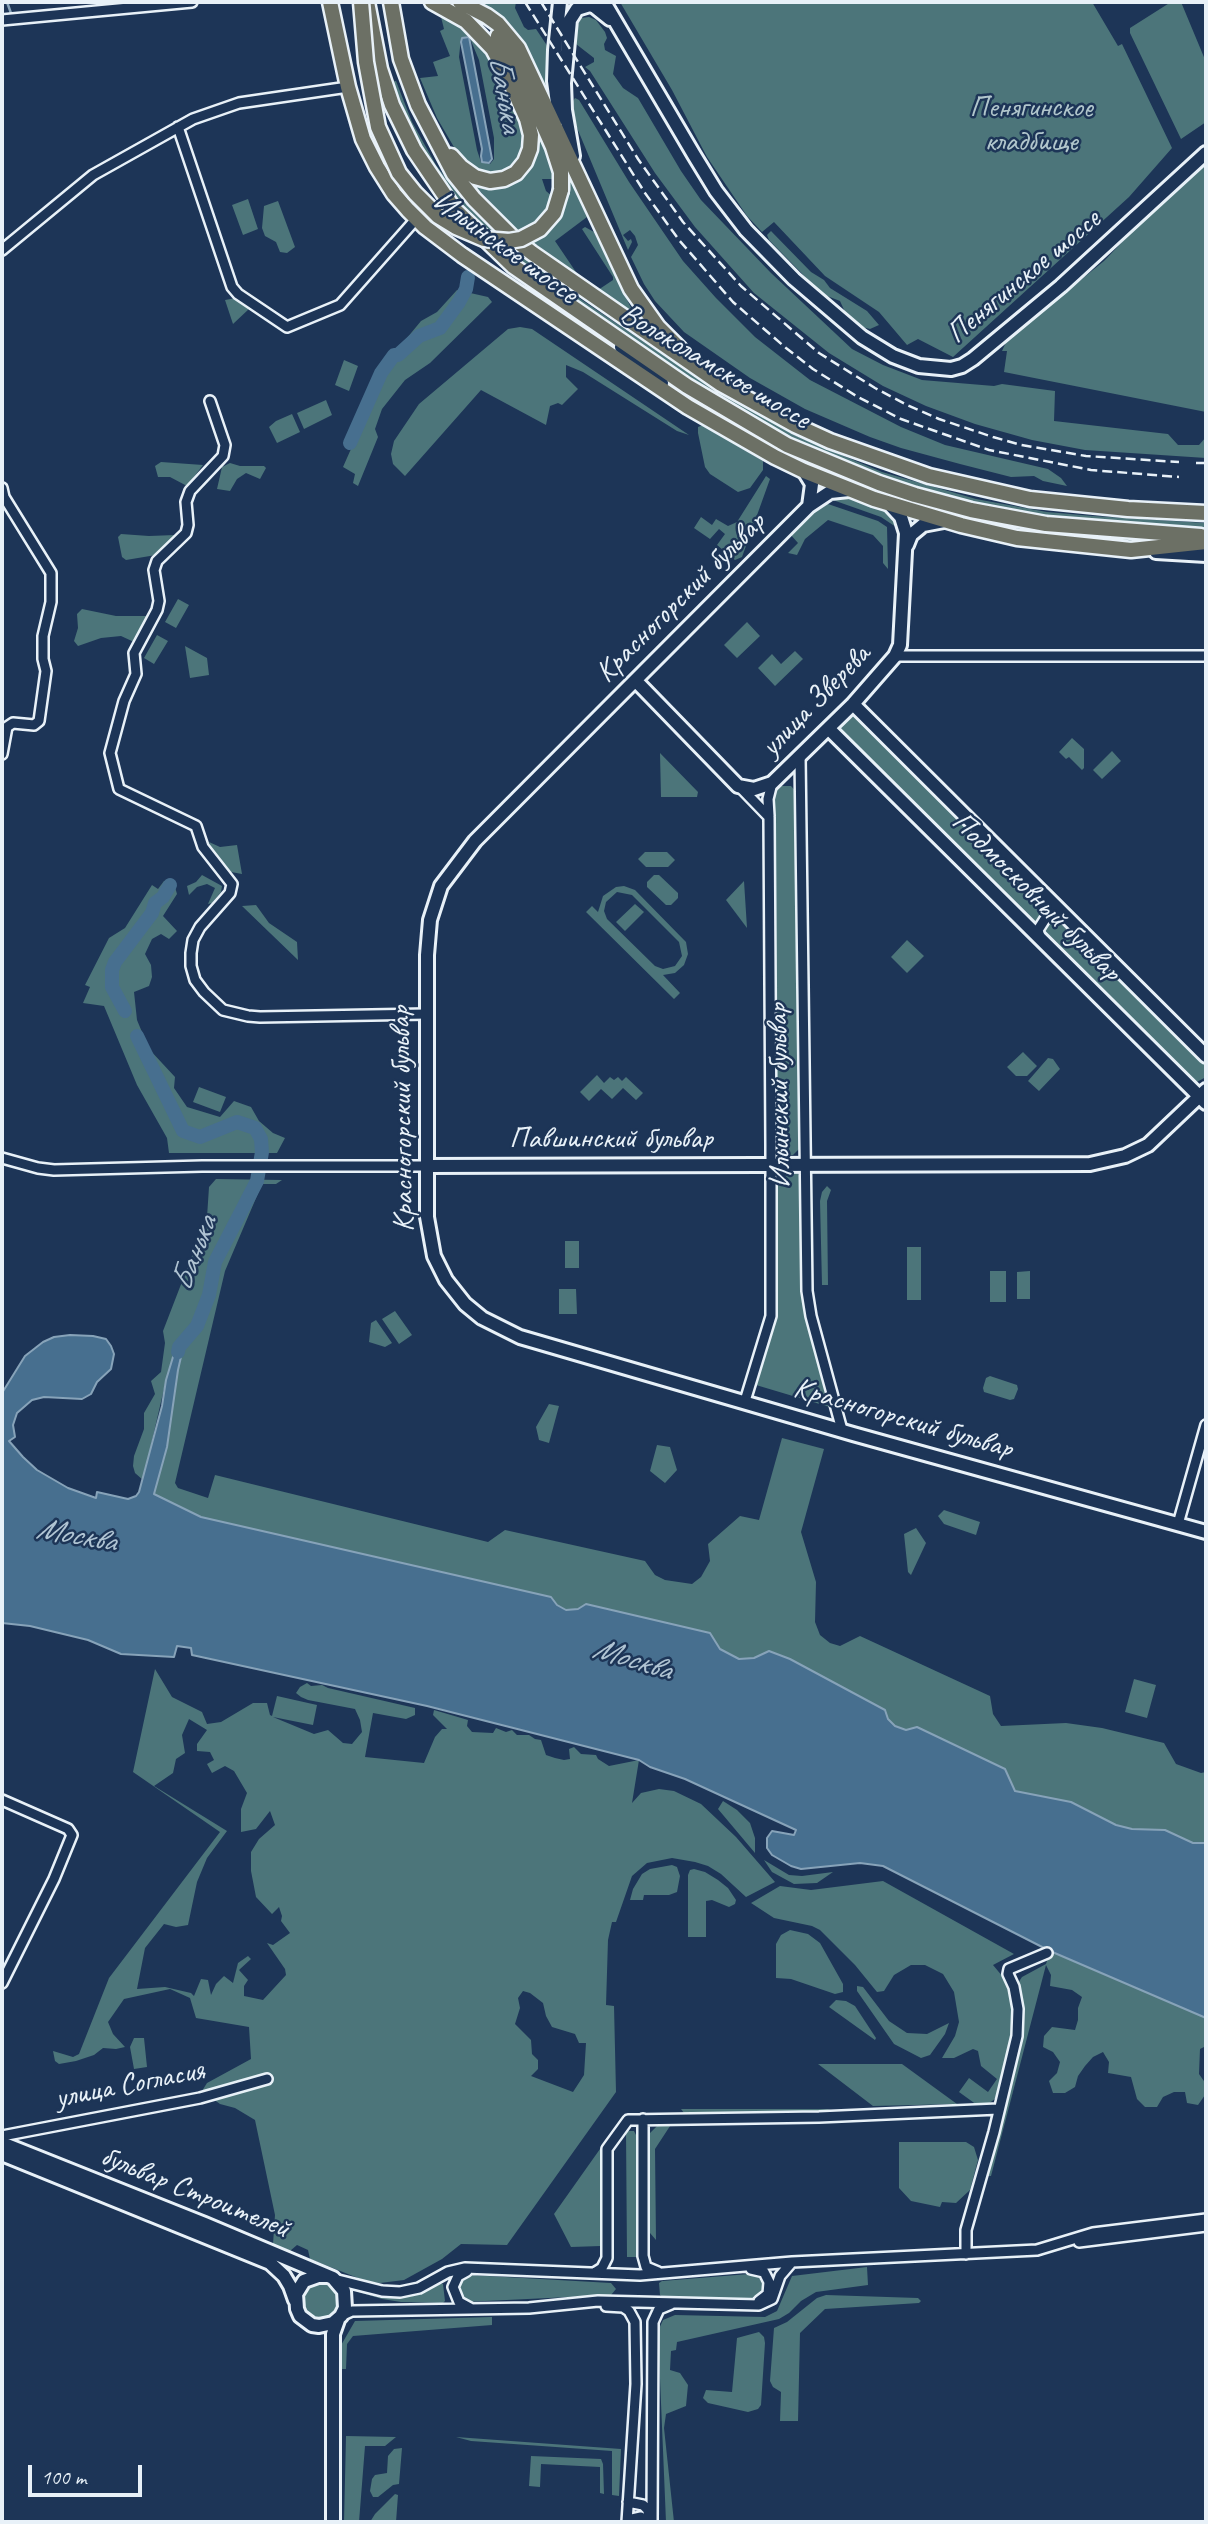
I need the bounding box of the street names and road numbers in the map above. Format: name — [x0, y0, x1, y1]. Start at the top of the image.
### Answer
street label: Ильинское шоссе — [426, 183, 584, 313]
street label: Пенягинское шоссе — [940, 202, 1108, 352]
street label: Волоколамское шоссе — [614, 296, 816, 438]
street label: Красногорский бульвар — [588, 505, 774, 691]
street label: улица Зверева — [754, 637, 878, 765]
street label: Подмосковный бульвар — [944, 805, 1128, 989]
street label: Ильинский бульвар — [760, 1003, 800, 1189]
street label: Красногорский бульвар — [383, 1006, 423, 1232]
street label: Павшинский бульвар — [509, 1121, 713, 1157]
street label: Красногорский бульвар — [789, 1371, 1017, 1467]
street label: улица Согласия — [52, 2053, 208, 2117]
street label: бульвар Строителей — [95, 2139, 295, 2247]

